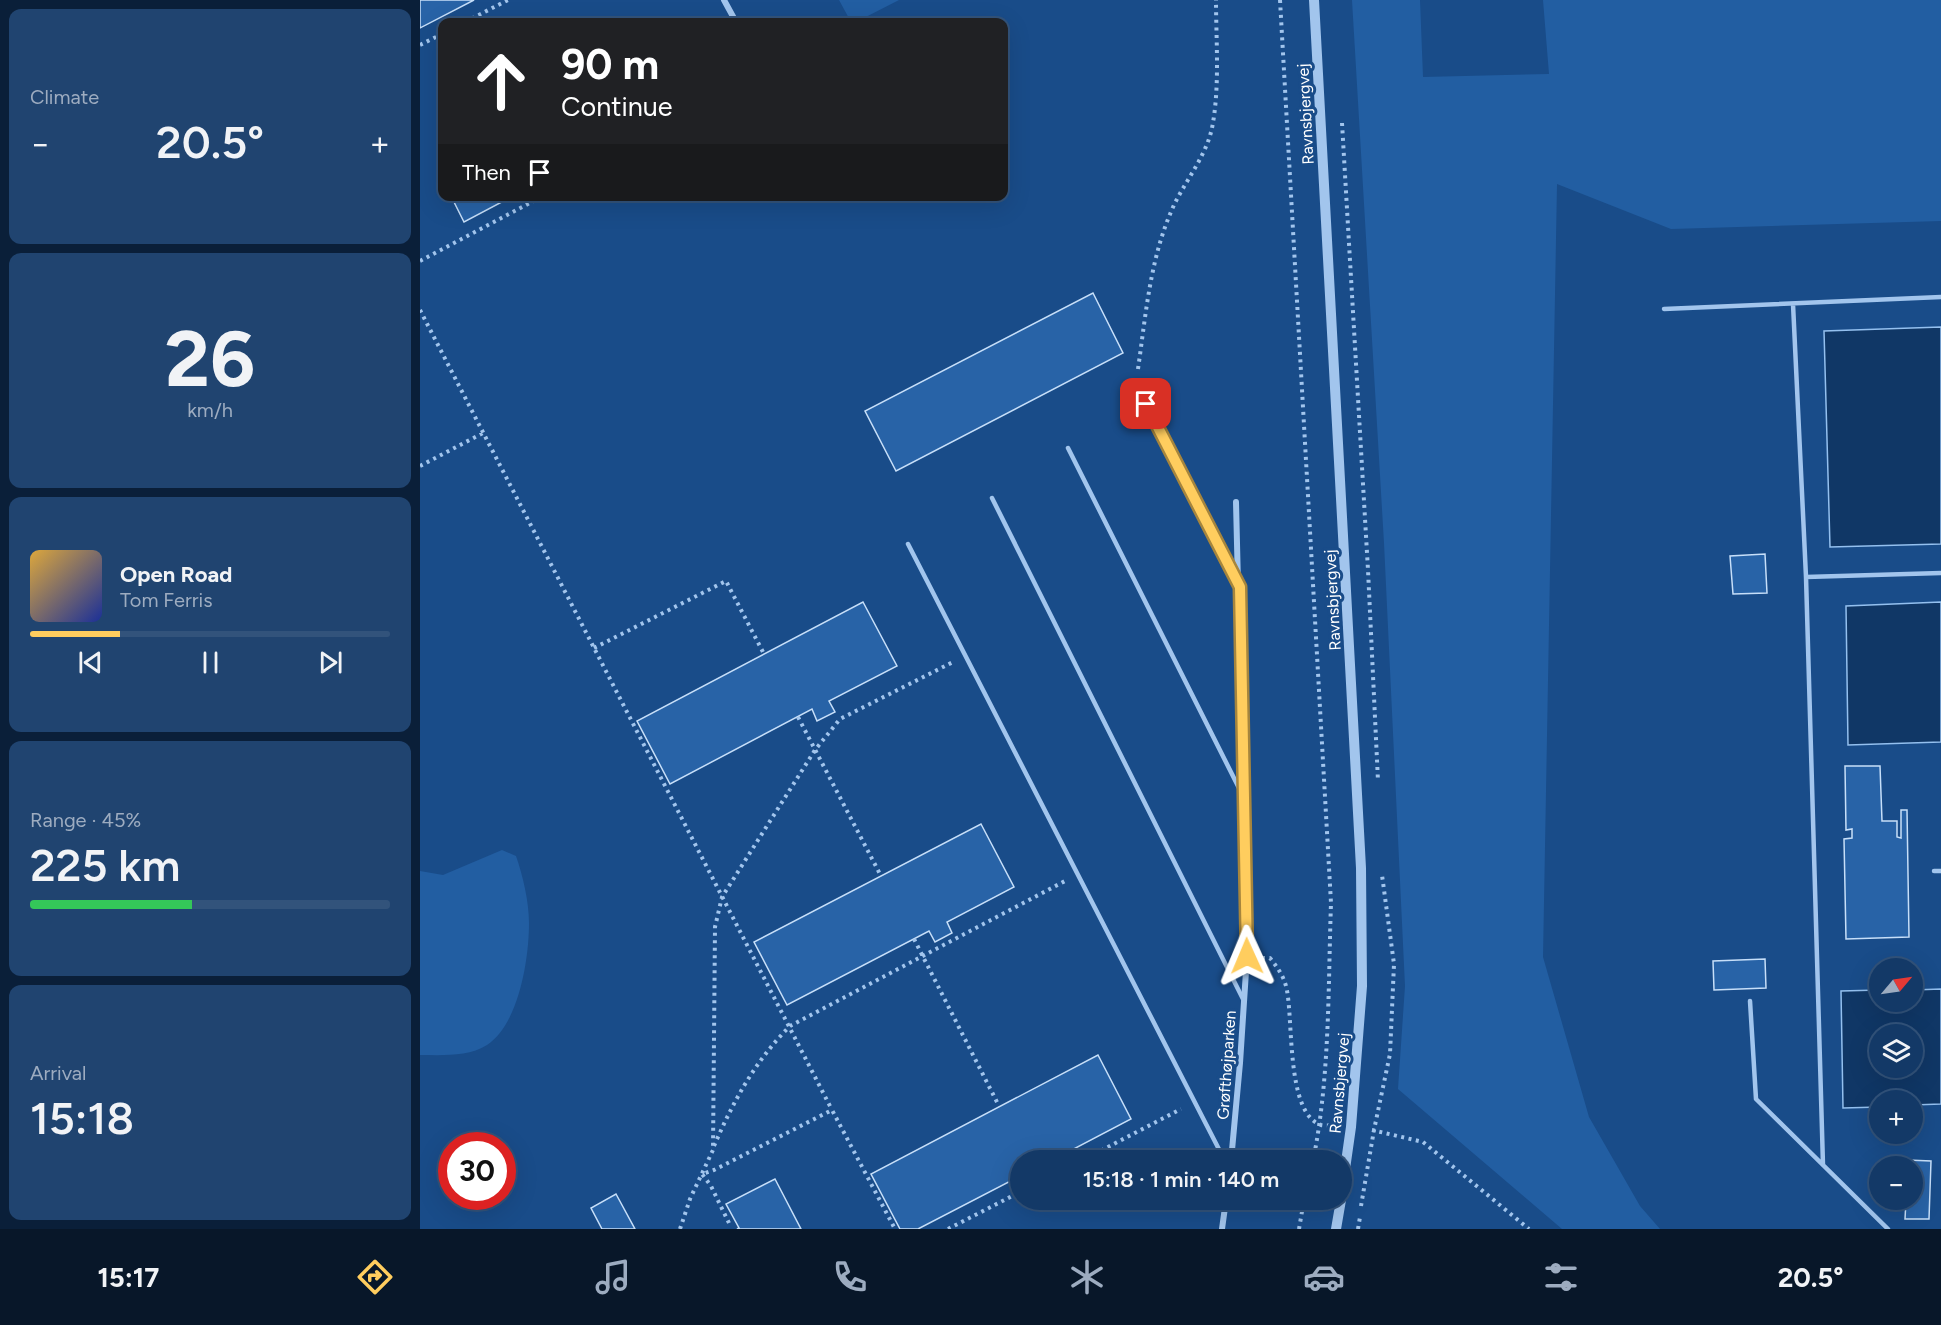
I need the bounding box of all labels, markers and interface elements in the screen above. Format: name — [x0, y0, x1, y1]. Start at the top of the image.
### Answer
text: 90 m — [561, 39, 659, 90]
icon: ahead — [462, 42, 540, 120]
street label: Ravnsbjergvej — [1293, 63, 1318, 165]
text: Climate — [30, 85, 99, 109]
text: Continue — [561, 90, 673, 123]
text: 20.5° — [156, 115, 264, 169]
text: − — [30, 124, 51, 163]
text: + — [369, 124, 390, 163]
icon: arrive — [523, 156, 556, 189]
text: Then — [462, 159, 511, 186]
text: 26 — [165, 312, 255, 406]
pin — [1120, 378, 1171, 429]
icon: arrive — [1129, 387, 1162, 420]
text: km/h — [187, 398, 233, 422]
street label: Ravnsbjergvej — [1320, 549, 1345, 651]
text: Open Road — [120, 561, 232, 588]
text: Tom Ferris — [120, 588, 213, 612]
icon: previous — [74, 646, 107, 679]
icon: pause — [194, 646, 227, 679]
icon: next — [314, 646, 347, 679]
text: Range · 45% — [30, 808, 141, 832]
text: 225 km — [30, 838, 180, 892]
position arrow — [1215, 924, 1279, 988]
north arrow — [1869, 958, 1923, 1012]
map controls — [1869, 958, 1923, 1210]
street label: Grøfthøjparken — [1213, 1010, 1240, 1120]
button: layers — [1869, 1024, 1923, 1078]
street label: Ravnsbjergvej — [1326, 1032, 1353, 1134]
text: Arrival — [30, 1061, 86, 1085]
button: + — [1869, 1090, 1923, 1144]
text: 15:18 — [30, 1091, 134, 1145]
speed limit sign: 30 — [438, 1132, 516, 1210]
button: − — [1869, 1156, 1923, 1210]
text: 15:18 · 1 min · 140 m — [1083, 1166, 1279, 1193]
icon: directions — [354, 1256, 396, 1298]
icon: music — [592, 1256, 634, 1298]
icon: phone — [829, 1256, 871, 1298]
icon: climate — [1066, 1256, 1108, 1298]
icon: car — [1303, 1256, 1345, 1298]
icon: filters — [1540, 1256, 1582, 1298]
text: 15:17 — [98, 1261, 159, 1294]
text: 20.5° — [1778, 1261, 1843, 1294]

